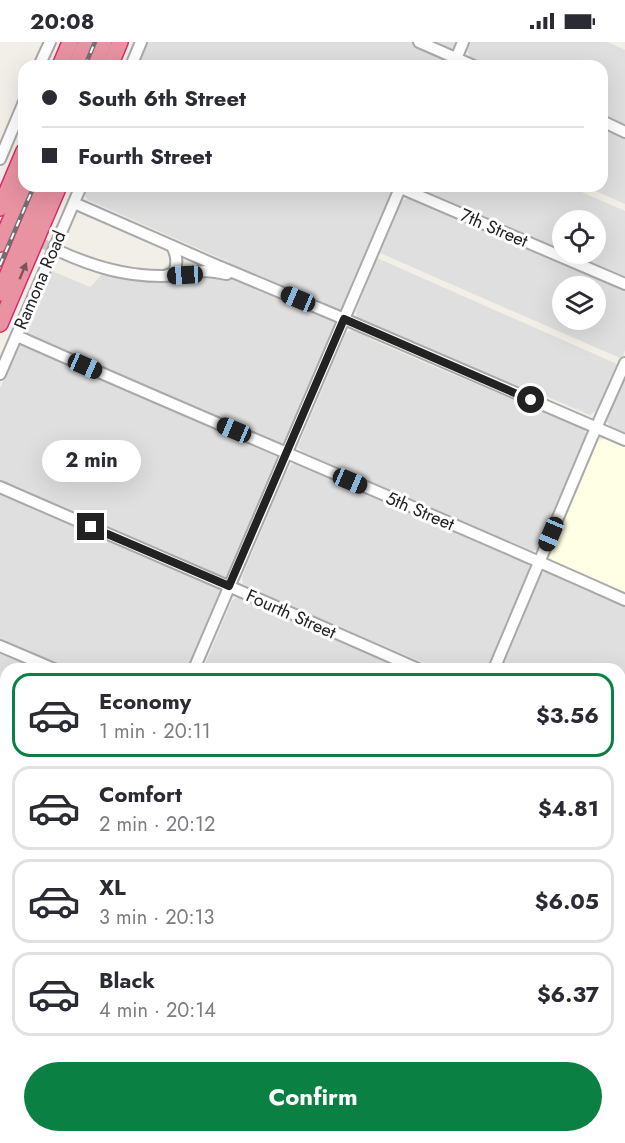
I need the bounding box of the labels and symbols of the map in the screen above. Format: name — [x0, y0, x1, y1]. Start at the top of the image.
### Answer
street label: 7th Street — [456, 202, 533, 254]
street label: Ramona Road — [8, 227, 72, 333]
one-way arrow — [18, 261, 28, 279]
car — [167, 265, 203, 285]
car — [278, 284, 318, 314]
car — [65, 350, 105, 382]
route start — [517, 386, 544, 413]
car — [214, 415, 254, 445]
callout: 2 min — [42, 440, 140, 482]
car — [330, 466, 370, 496]
street label: 5th Street — [382, 485, 459, 537]
route end — [77, 513, 104, 540]
car — [536, 514, 566, 554]
street label: Fourth Street — [242, 583, 341, 646]

